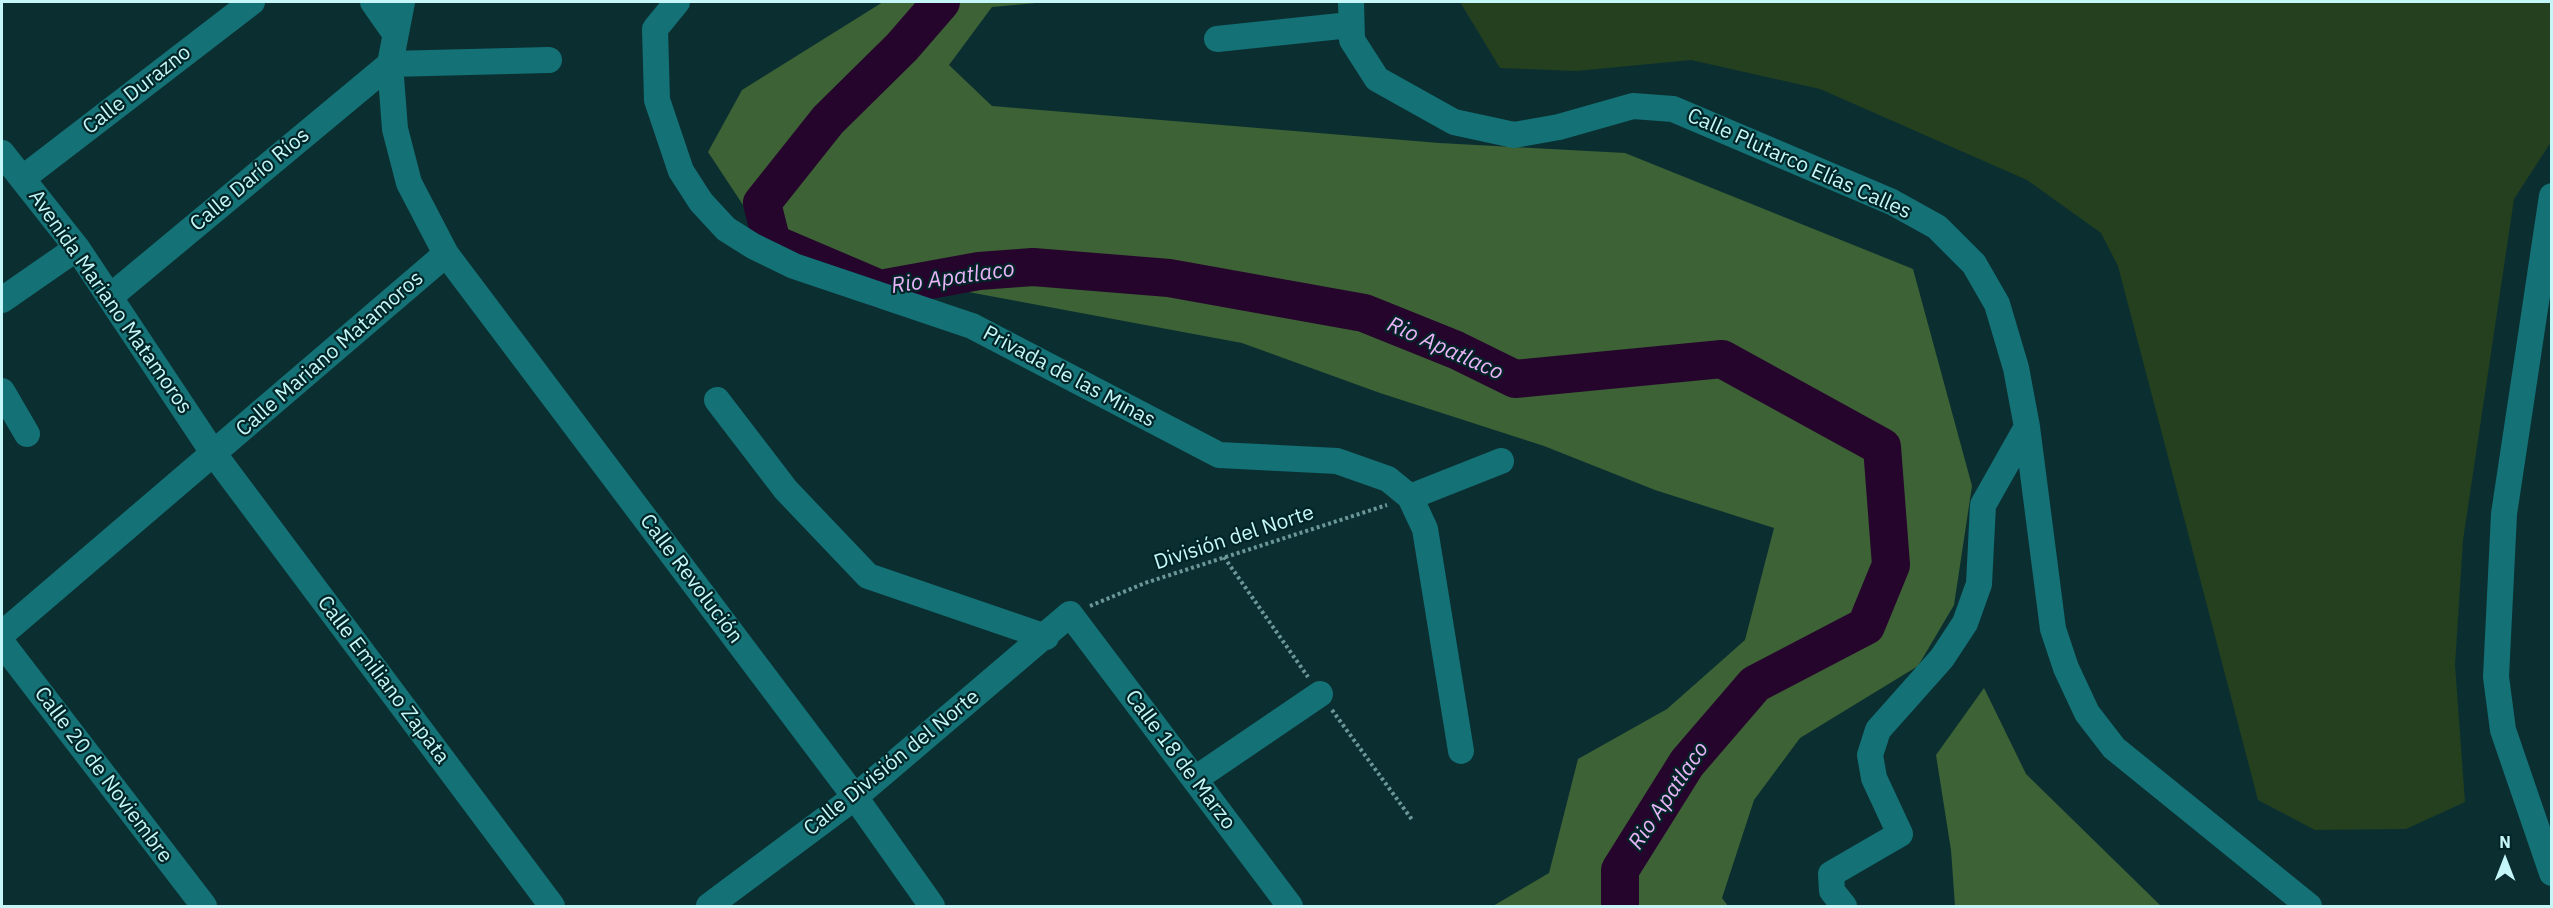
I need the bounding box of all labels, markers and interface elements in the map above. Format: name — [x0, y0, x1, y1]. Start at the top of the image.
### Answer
street label: Calle Durazno — [78, 40, 196, 140]
street label: Calle Plutarco Elías Calles — [1683, 103, 1915, 225]
street label: Calle Darío Ríos — [185, 123, 315, 237]
street label: Avenida Mariano Matamoros — [23, 185, 197, 419]
water label: Rio Apatlaco — [890, 256, 1016, 300]
street label: Calle Mariano Matamoros — [231, 266, 429, 442]
water label: Rio Apatlaco — [1383, 312, 1507, 386]
street label: Privada de las Minas — [978, 321, 1160, 433]
street label: División del Norte — [1151, 500, 1317, 576]
street label: Calle Revolución — [634, 509, 748, 649]
street label: Calle Emiliano Zapata — [312, 591, 454, 769]
street label: Calle 20 de Noviembre — [29, 682, 177, 868]
street label: Calle División del Norte — [799, 684, 985, 842]
street label: Calle 18 de Marzo — [1119, 685, 1241, 835]
water label: Rio Apatlaco — [1623, 737, 1715, 855]
north arrow — [2475, 830, 2535, 890]
text: N — [2499, 832, 2511, 852]

